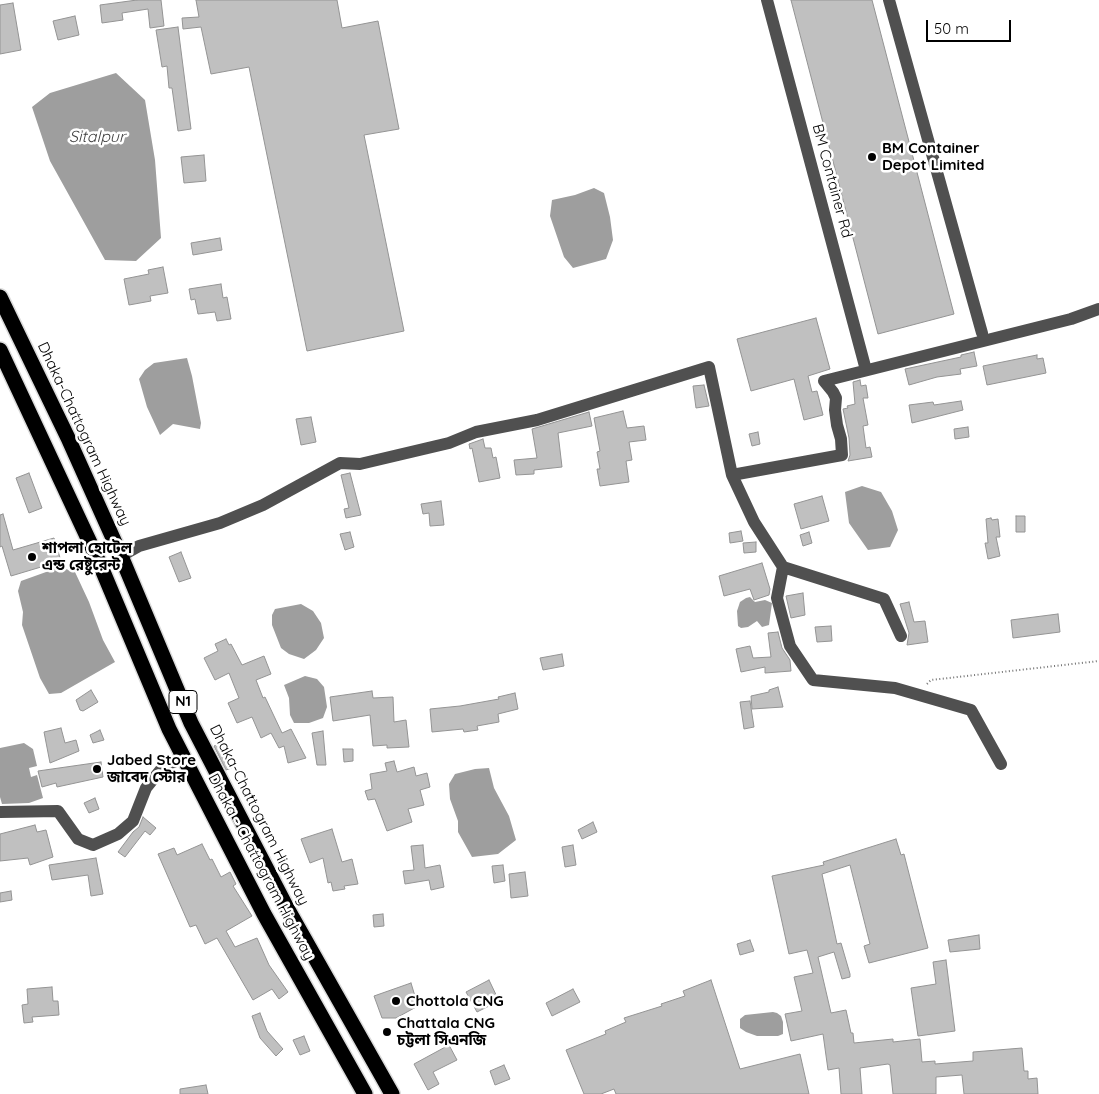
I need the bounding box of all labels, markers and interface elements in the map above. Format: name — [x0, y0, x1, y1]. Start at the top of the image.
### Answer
scale bar — [929, 10, 1014, 42]
text: 50 m — [934, 19, 969, 38]
street label: BM Container Rd — [808, 122, 856, 240]
water label: Sitalpur — [69, 127, 125, 147]
place label: BM Container Depot Limited — [882, 139, 984, 174]
marker: BM Container Depot Limited — [866, 151, 878, 163]
street label: Dhaka-Chattogram Highway — [33, 339, 135, 529]
place label: শাপলা হোটেল এন্ড রেষ্টুরেন্ট — [42, 539, 132, 574]
marker: শাপলা হোটেল এন্ড রেষ্টুরেন্ট — [26, 551, 38, 563]
road number: N1 — [169, 690, 197, 714]
street label: Dhaka-Chattogram Highway — [205, 722, 313, 908]
place label: Jabed Store জাবেদ স্টোর — [107, 751, 196, 786]
marker: Jabed Store জাবেদ স্টোর — [91, 763, 103, 775]
street label: Dhaka - Chattogram Highway — [204, 771, 318, 963]
place label: Chottola CNG — [406, 992, 504, 1010]
marker: Chottola CNG — [390, 995, 402, 1007]
place label: Chattala CNG চট্টলা সিএনজি — [397, 1014, 495, 1049]
marker: Chattala CNG চট্টলা সিএনজি — [381, 1026, 393, 1038]

